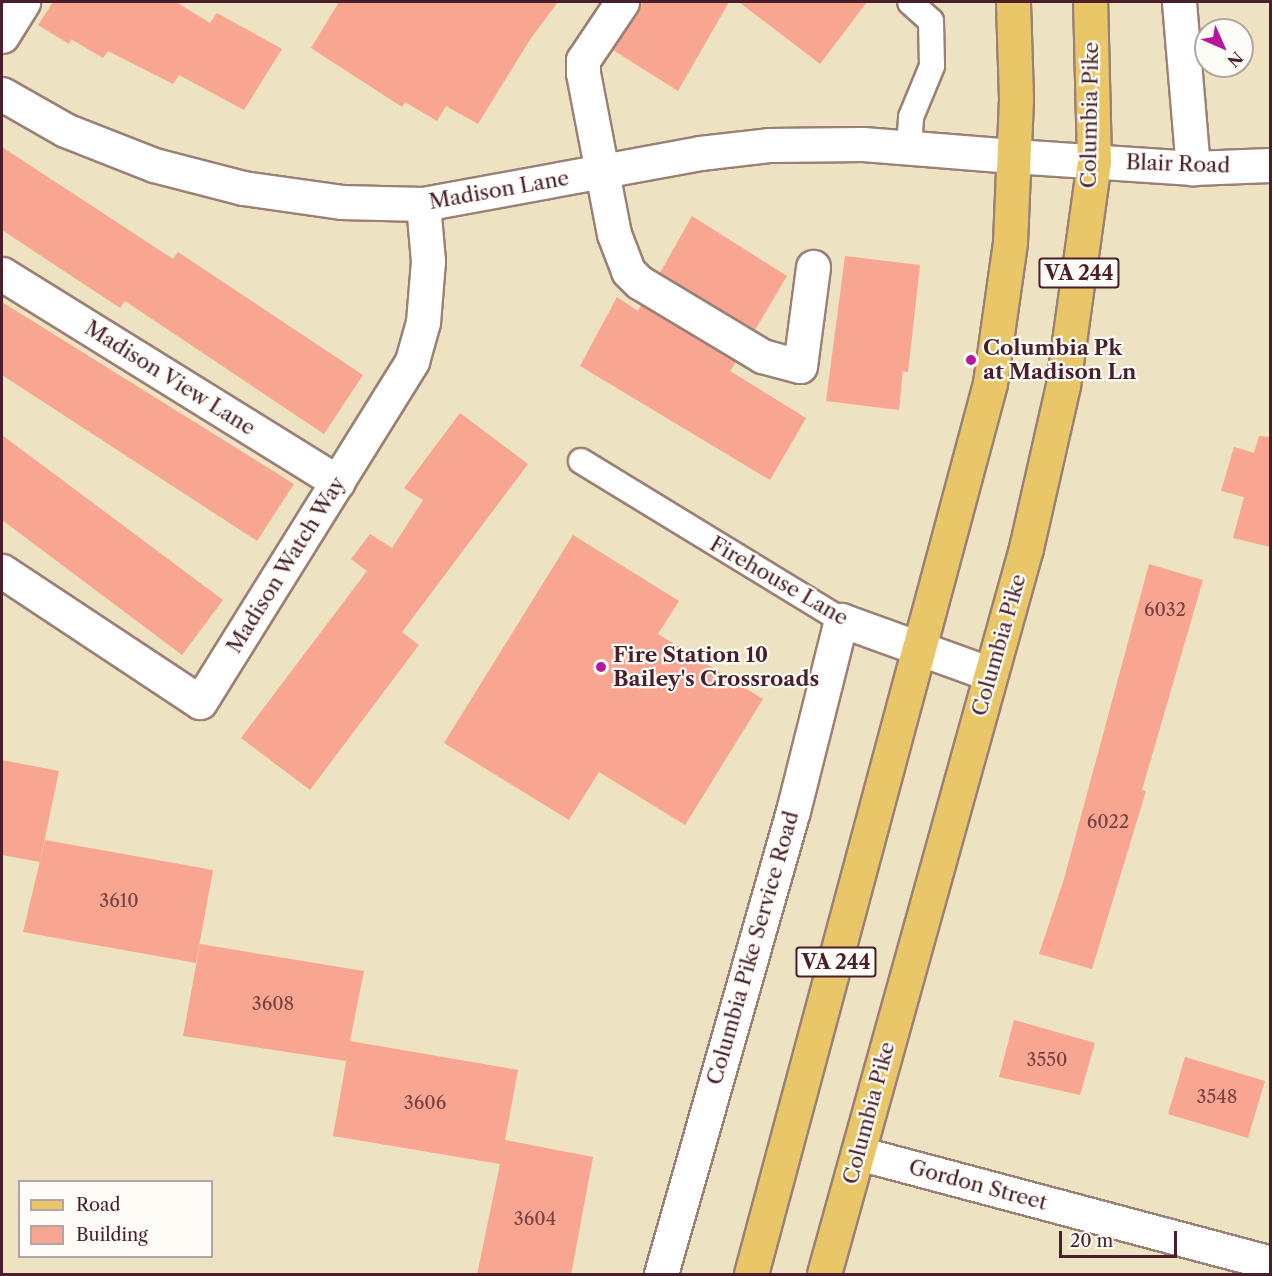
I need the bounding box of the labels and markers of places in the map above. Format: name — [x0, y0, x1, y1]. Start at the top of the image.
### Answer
place label: Columbia Pk at Madison Ln — [983, 335, 1136, 385]
marker: Columbia Pk at Madison Ln — [964, 353, 978, 367]
place label: Fire Station 10 Bailey's Crossroads — [613, 642, 819, 692]
marker: Fire Station 10 Bailey's Crossroads — [594, 660, 608, 674]

